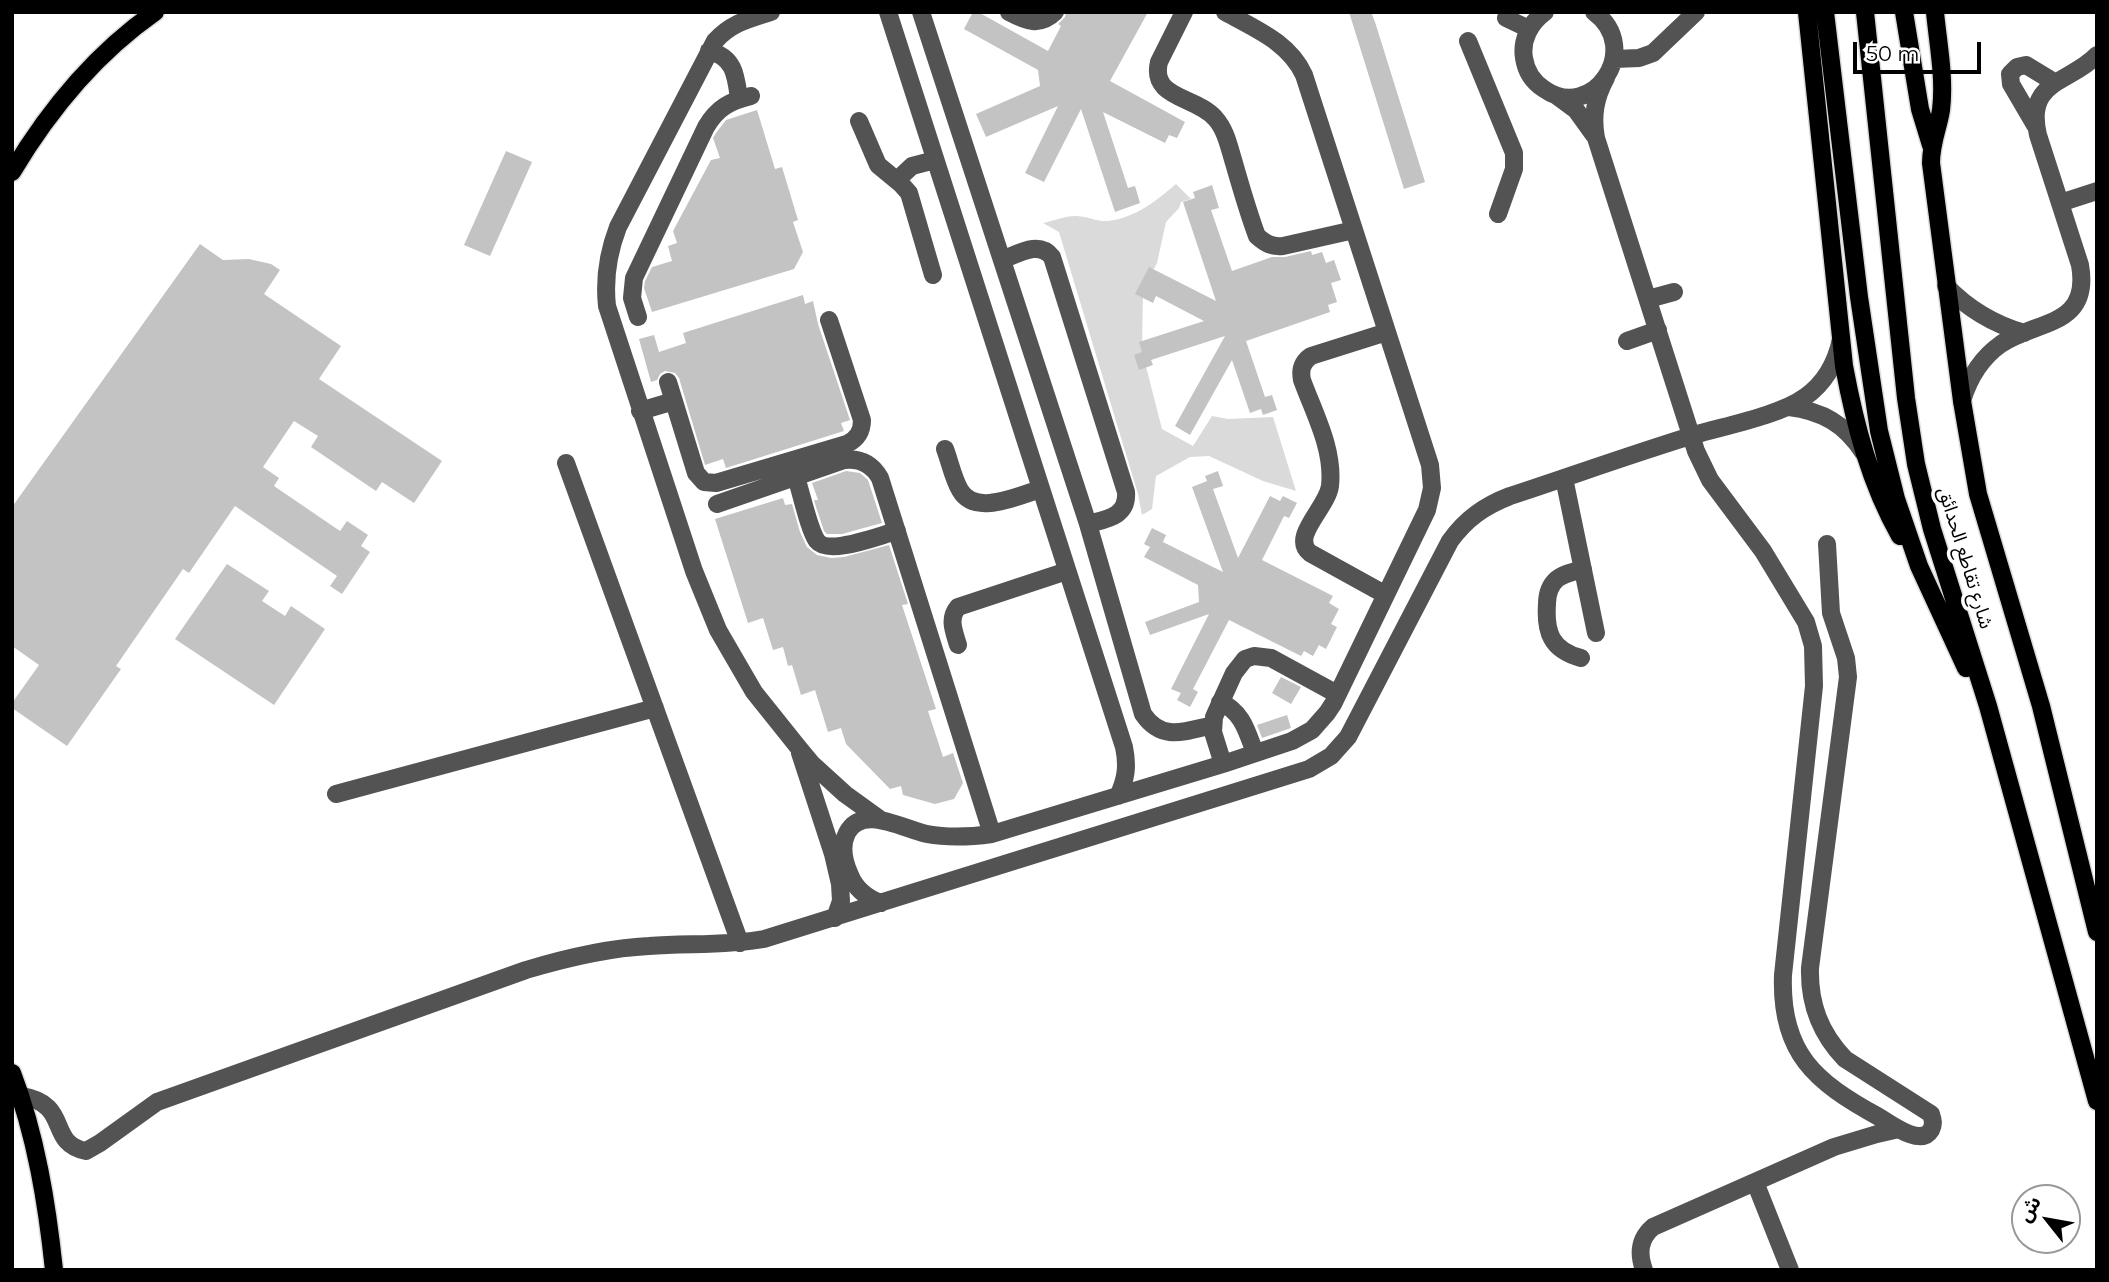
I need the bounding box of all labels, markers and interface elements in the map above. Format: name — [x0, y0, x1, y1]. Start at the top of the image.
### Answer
scale bar — [1857, 28, 1985, 72]
text: 50 m — [1866, 41, 1920, 66]
street label: شارع تقاطع الحدائق — [1933, 484, 1997, 632]
north arrow — [2011, 1184, 2081, 1254]
text: ش — [2013, 1192, 2046, 1226]

